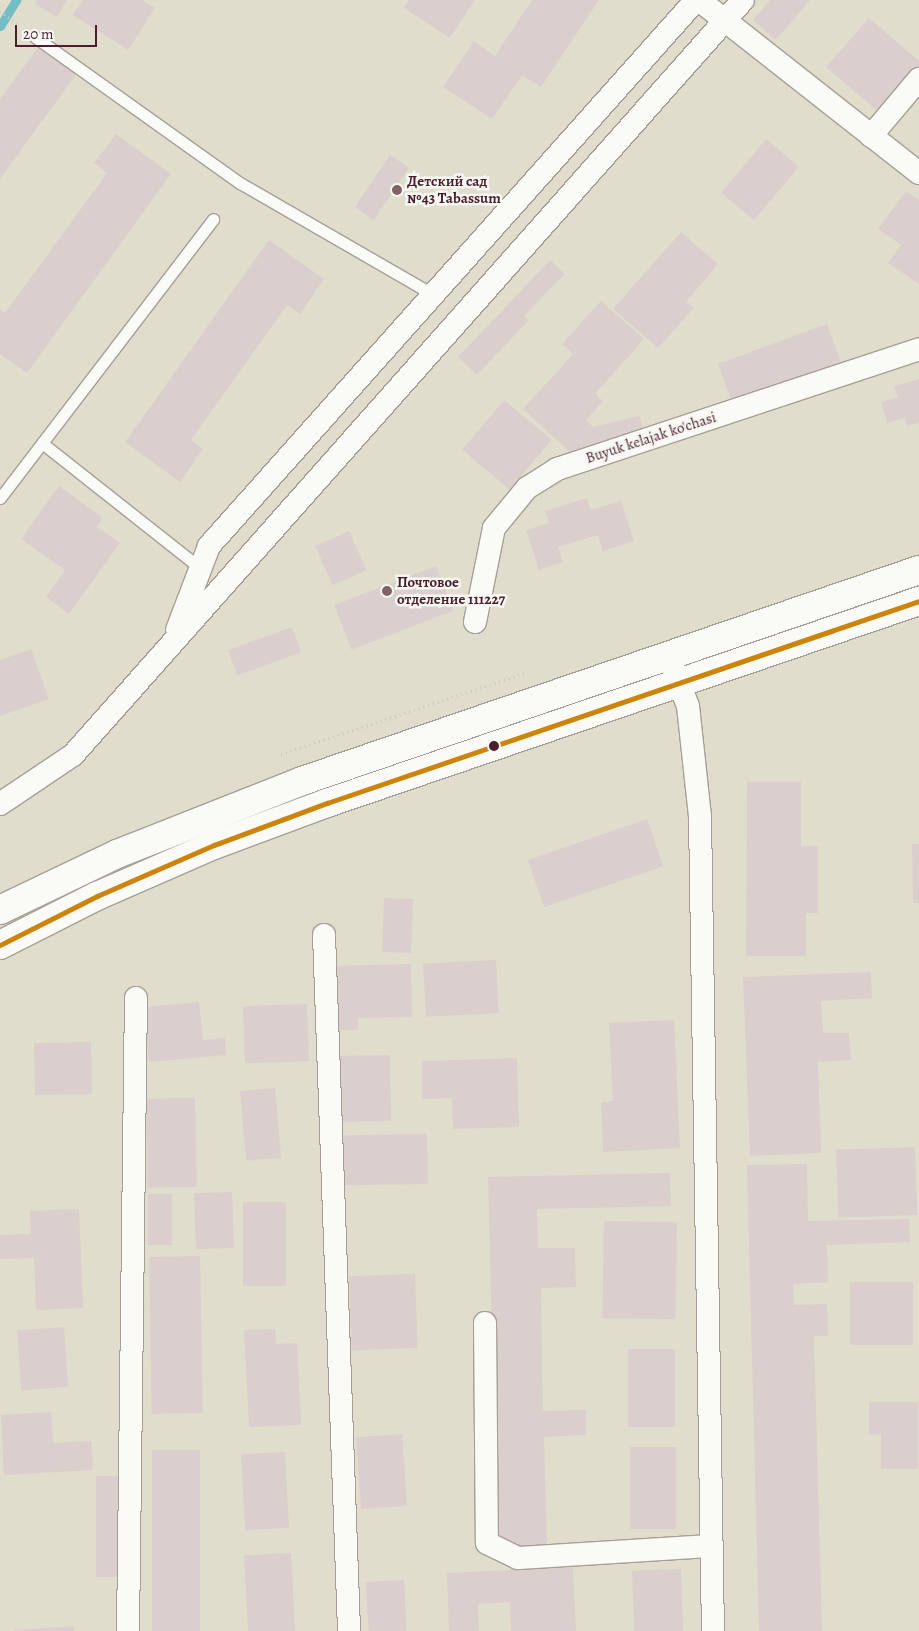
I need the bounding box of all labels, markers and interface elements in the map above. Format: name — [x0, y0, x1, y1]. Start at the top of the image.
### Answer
scale bar — [18, 15, 100, 47]
text: 20 m — [23, 24, 54, 44]
place label: Детский сад №43 Tabassum — [407, 172, 501, 207]
marker: Детский сад №43 Tabassum — [391, 184, 403, 196]
street label: Buyuk kelajak ko'chasi — [584, 408, 718, 468]
place label: Почтовое отделение 111227 — [397, 573, 505, 608]
marker: Почтовое отделение 111227 — [381, 585, 393, 597]
unlabelled marker — [489, 741, 499, 751]

